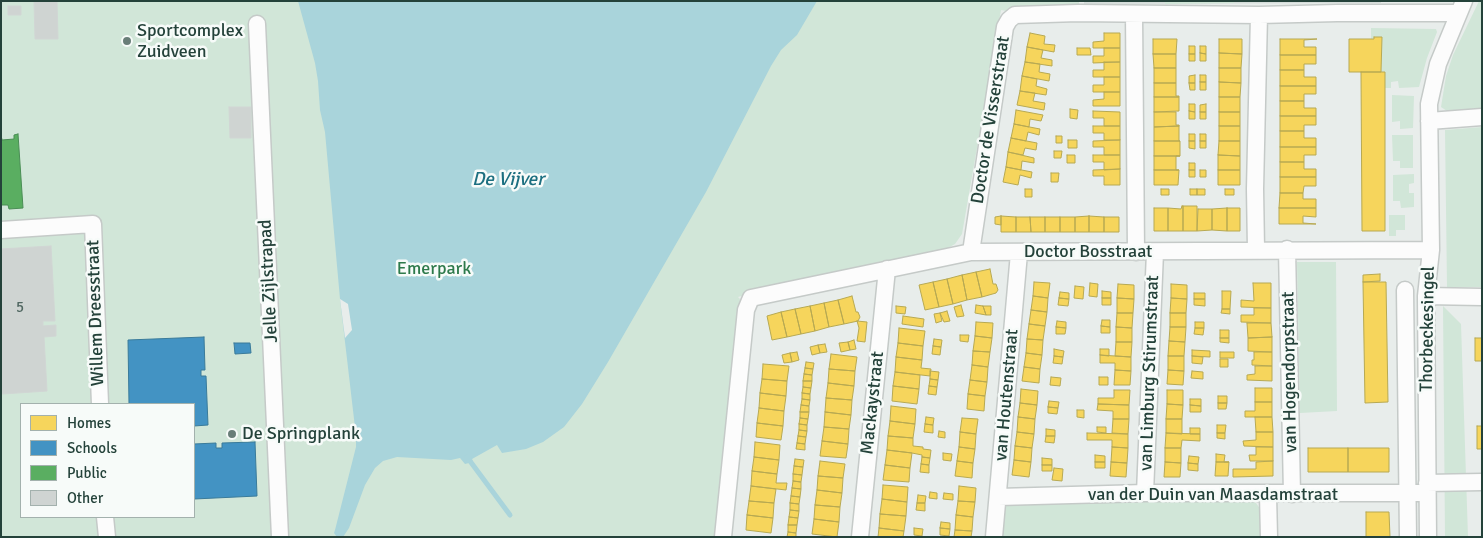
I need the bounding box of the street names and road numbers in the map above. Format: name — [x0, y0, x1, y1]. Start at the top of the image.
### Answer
street label: Doctor de Visserstraat — [967, 34, 1015, 206]
street label: Jelle Zijlstrapad — [255, 219, 283, 343]
street label: Willem Dreesstraat — [83, 239, 109, 387]
street label: Doctor Bosstraat — [1024, 241, 1152, 263]
street label: Thorbeckesingel — [1416, 266, 1440, 392]
street label: van Limburg Stirumstraat — [1136, 275, 1164, 471]
street label: van Hogendorpstraat — [1278, 291, 1302, 453]
street label: van Houtenstraat — [990, 328, 1024, 462]
street label: Mackaystraat — [857, 350, 889, 456]
street label: van der Duin van Maasdamstraat — [1088, 484, 1338, 506]

